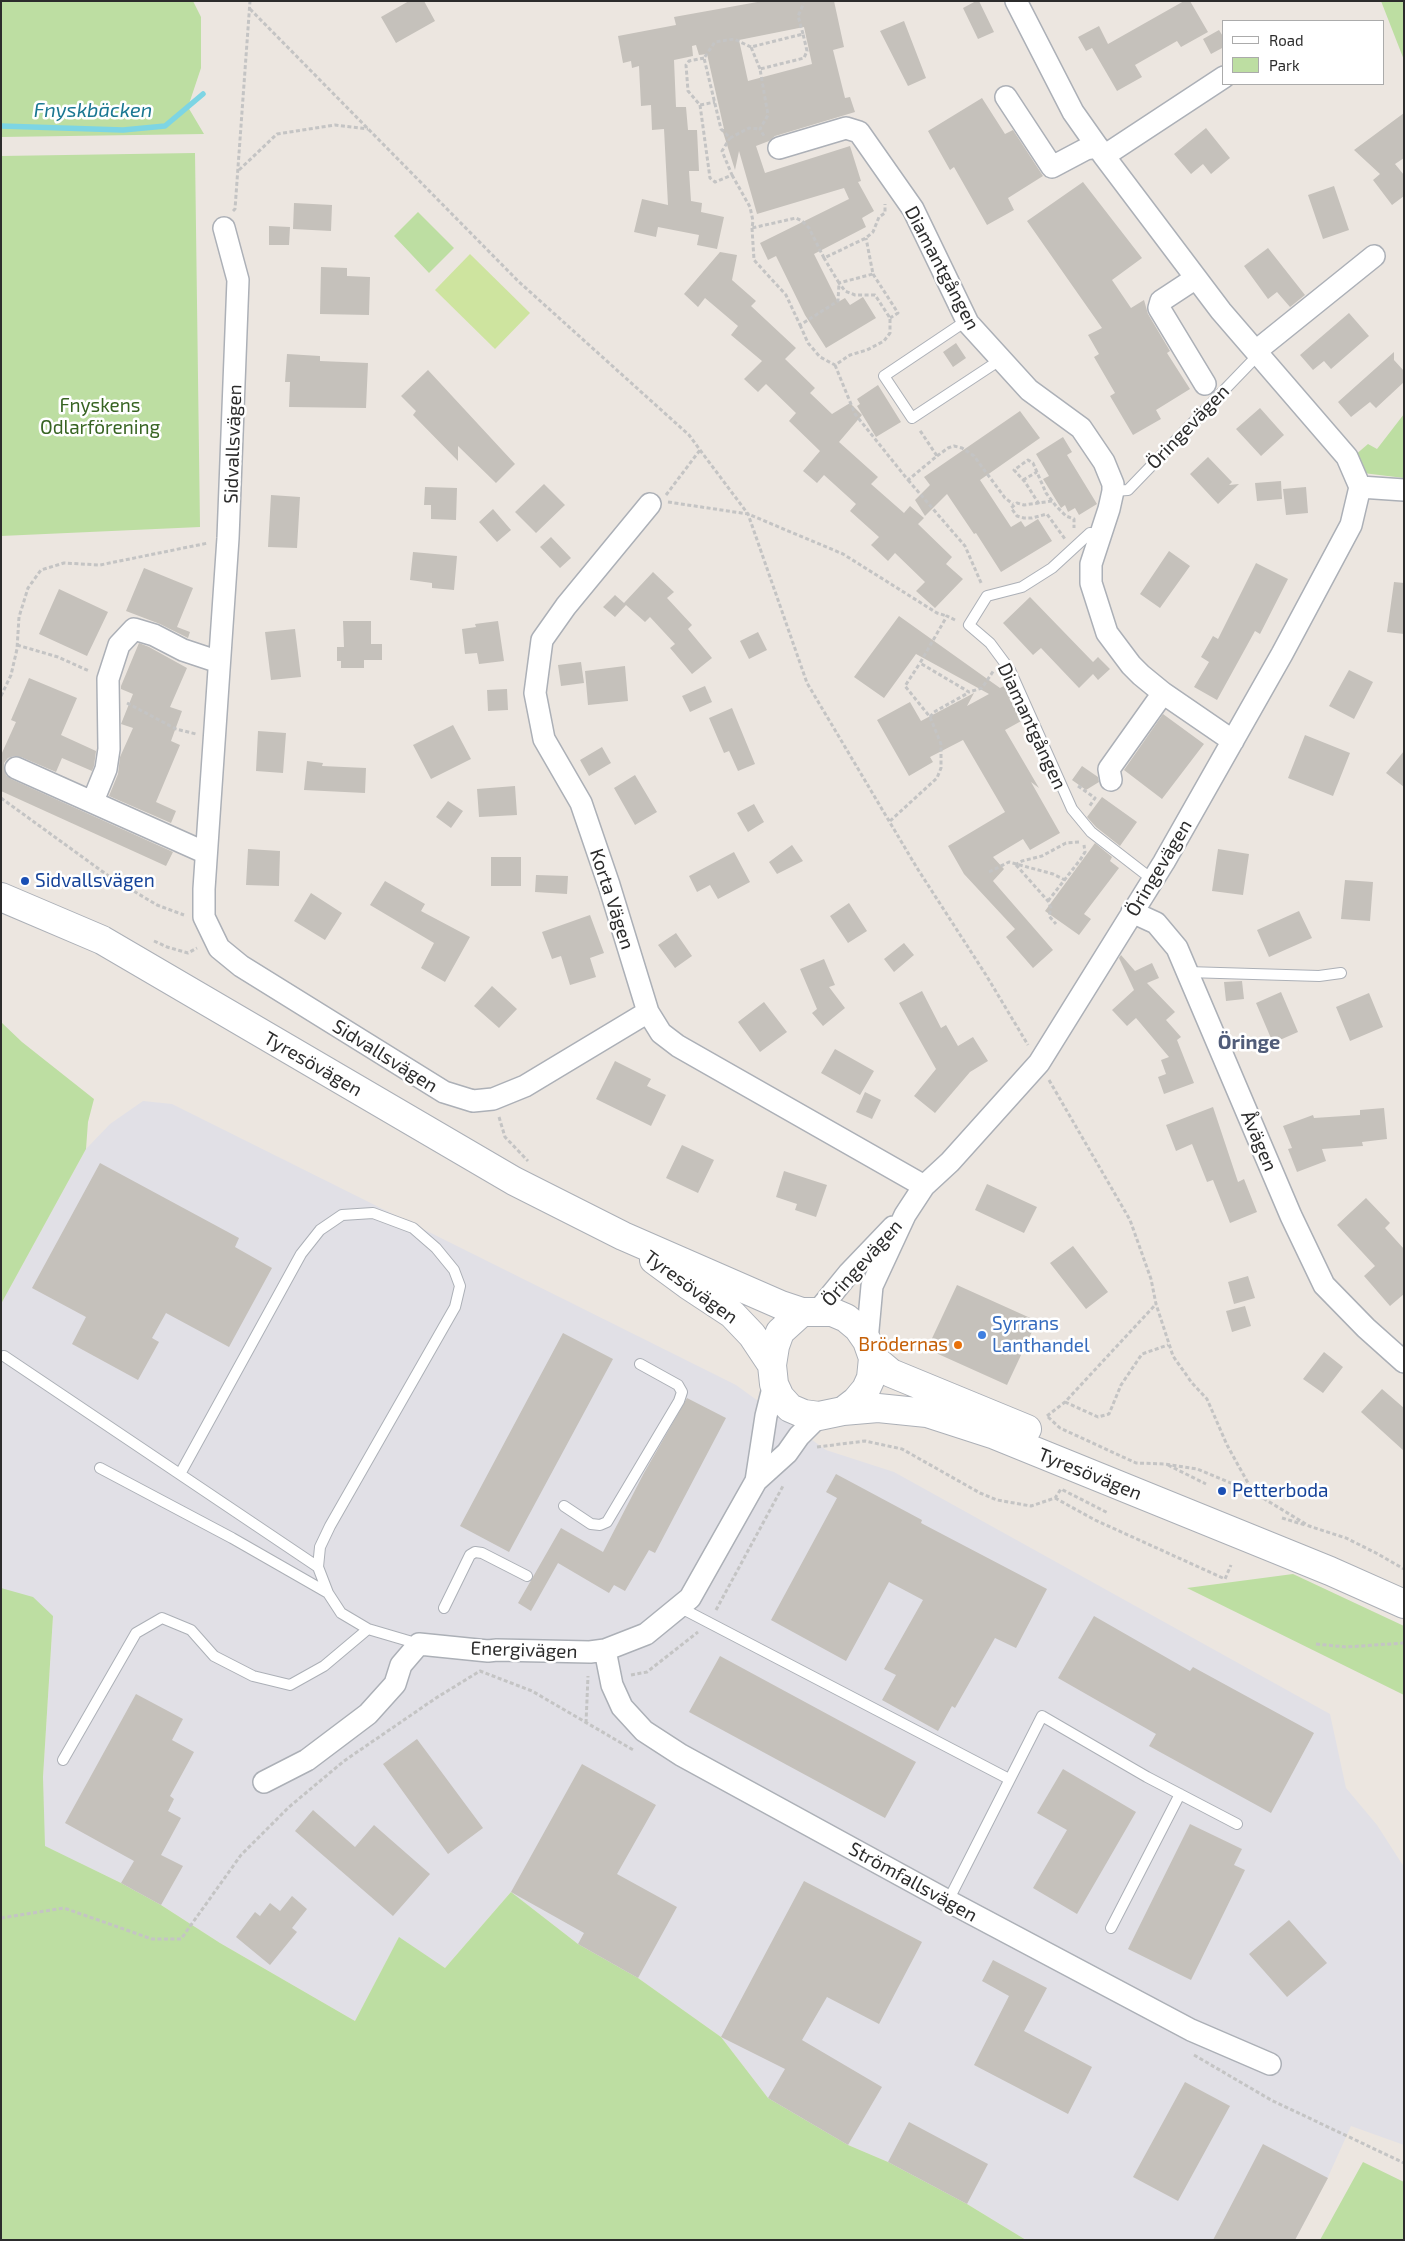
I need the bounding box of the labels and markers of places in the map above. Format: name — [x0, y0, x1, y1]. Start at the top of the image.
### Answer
place label: Sidvallsvägen — [35, 870, 155, 892]
marker: Sidvallsvägen — [19, 875, 31, 887]
place label: Syrrans Lanthandel — [992, 1313, 1090, 1357]
marker: Syrrans Lanthandel — [976, 1329, 988, 1341]
place label: Brödernas — [858, 1334, 948, 1356]
marker: Brödernas — [952, 1339, 964, 1351]
place label: Petterboda — [1232, 1480, 1329, 1502]
marker: Petterboda — [1216, 1485, 1228, 1497]

